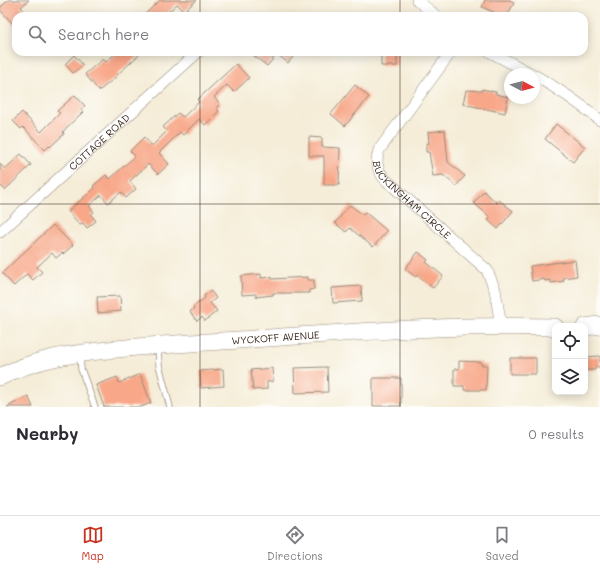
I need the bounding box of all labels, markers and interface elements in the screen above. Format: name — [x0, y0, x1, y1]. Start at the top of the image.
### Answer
search box — [12, 12, 588, 56]
icon: search — [26, 23, 48, 45]
text: Search here — [58, 24, 149, 44]
north arrow — [504, 68, 540, 104]
street label: COTTAGE ROAD — [66, 110, 133, 173]
street label: BUCKINGHAM CIRCLE — [370, 160, 454, 242]
map controls — [552, 323, 588, 395]
button: locate — [552, 323, 588, 359]
street label: WYCKOFF AVENUE — [231, 327, 320, 347]
button: layers — [552, 359, 588, 395]
text: Nearby — [16, 422, 78, 444]
text: 0 results — [529, 425, 584, 442]
tab: Map — [82, 524, 104, 563]
tab: Directions — [267, 524, 323, 563]
tab: Saved — [486, 524, 518, 563]

